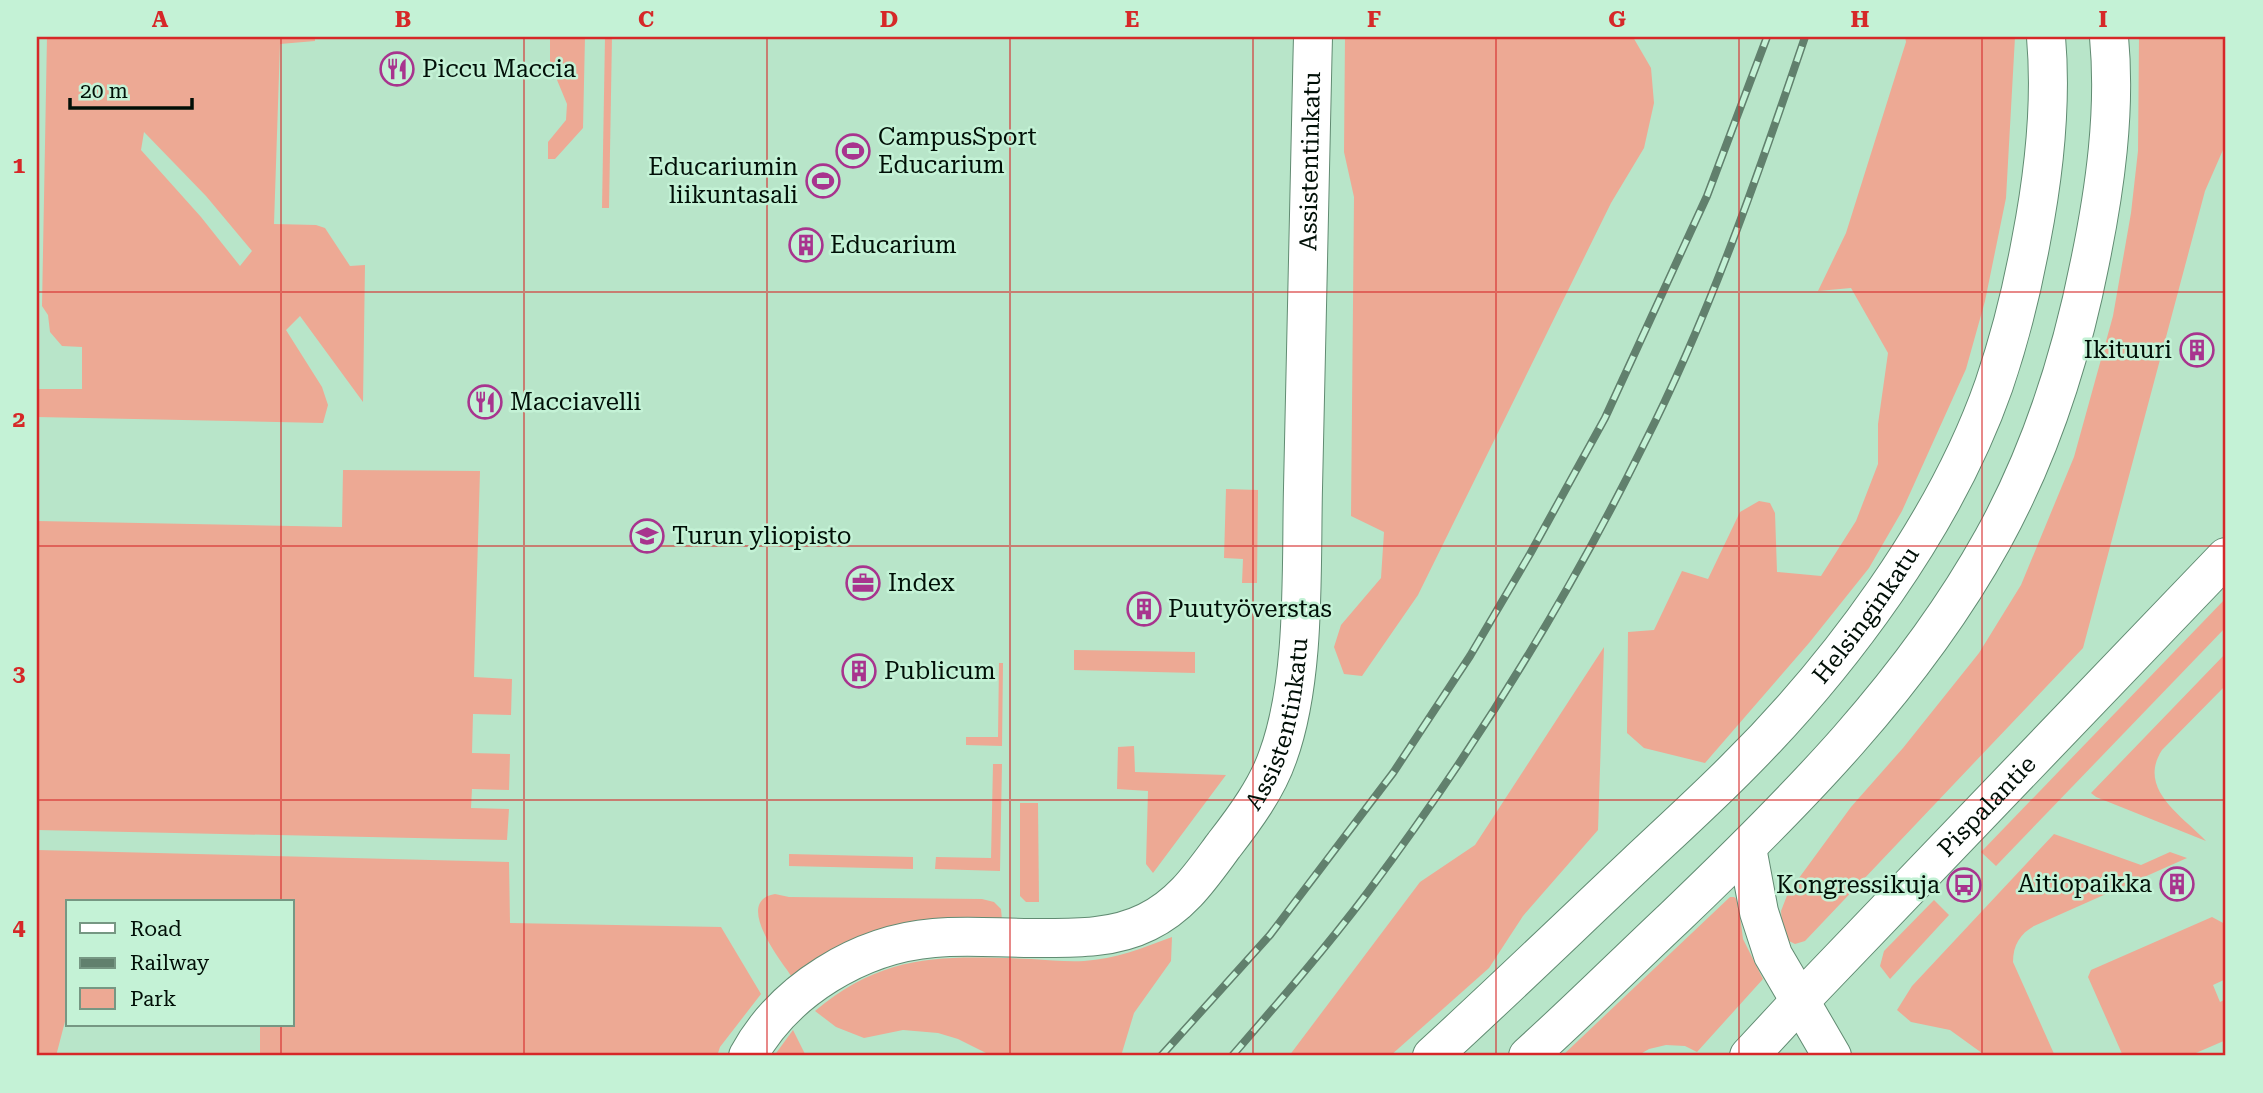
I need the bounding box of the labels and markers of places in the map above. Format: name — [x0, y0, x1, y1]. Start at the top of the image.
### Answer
restaurant icon: Piccu Maccia — [378, 50, 416, 88]
place label: Piccu Maccia — [422, 55, 576, 83]
place label: CampusSport Educarium — [878, 123, 1037, 179]
sports icon: CampusSport Educarium — [834, 132, 872, 170]
place label: Educariumin liikuntasali — [648, 153, 798, 209]
sports icon: Educariumin liikuntasali — [804, 162, 842, 200]
building icon: Educarium — [787, 226, 825, 264]
place label: Educarium — [830, 231, 957, 259]
building icon: Ikituuri — [2178, 331, 2216, 369]
place label: Ikituuri — [2084, 336, 2172, 364]
restaurant icon: Macciavelli — [466, 383, 504, 421]
place label: Macciavelli — [510, 388, 641, 416]
school or university icon: Turun yliopisto — [628, 517, 666, 555]
place label: Turun yliopisto — [672, 522, 852, 550]
office icon: Index — [844, 564, 882, 602]
place label: Index — [888, 569, 955, 597]
building icon: Puutyöverstas — [1125, 590, 1163, 628]
place label: Puutyöverstas — [1168, 595, 1332, 623]
building icon: Publicum — [840, 652, 878, 690]
place label: Publicum — [884, 657, 996, 685]
building icon: Aitiopaikka — [2158, 865, 2196, 903]
bus stop icon: Kongressikuja — [1945, 866, 1983, 904]
place label: Aitiopaikka — [2018, 870, 2152, 898]
place label: Kongressikuja — [1776, 871, 1940, 899]

